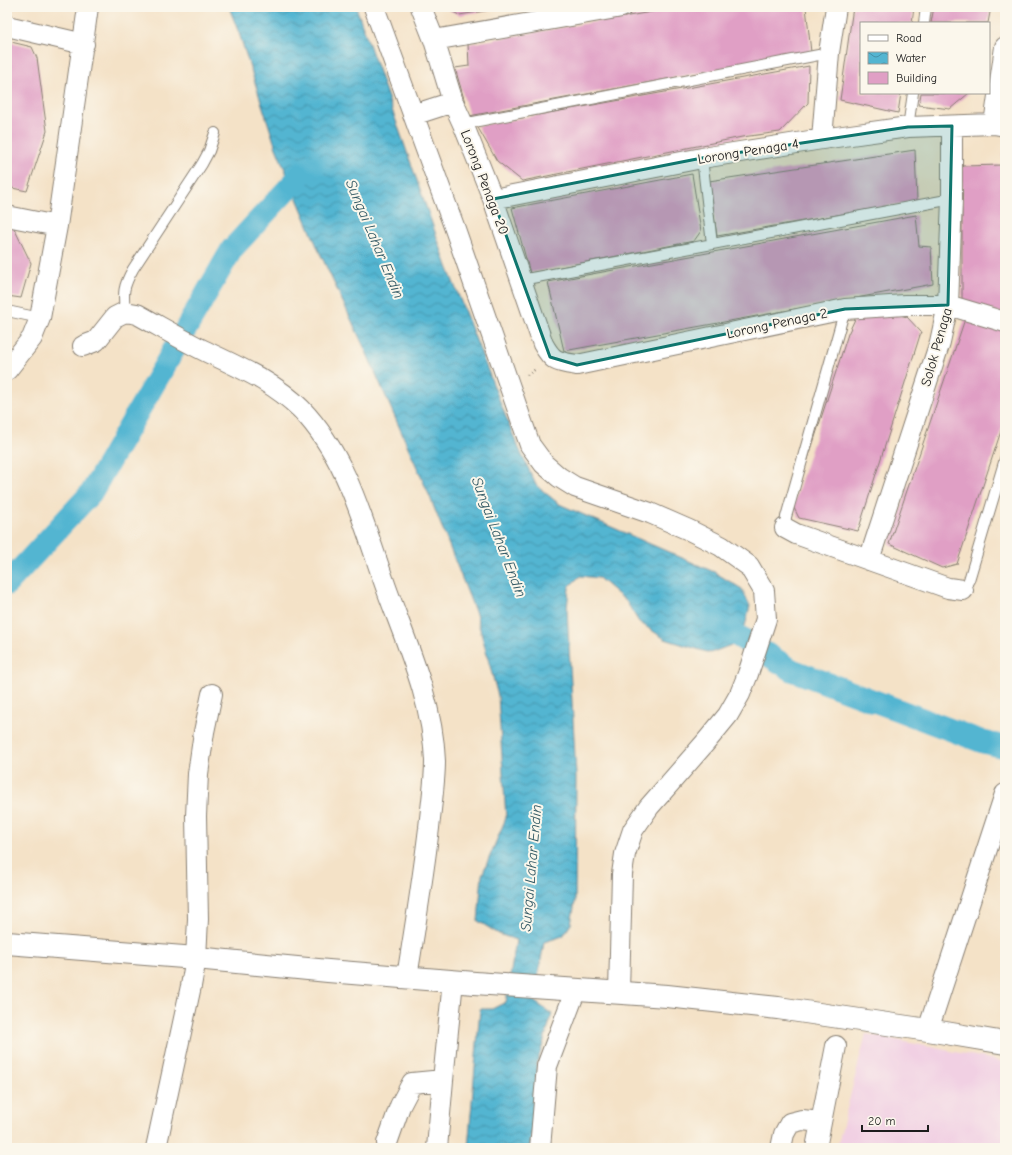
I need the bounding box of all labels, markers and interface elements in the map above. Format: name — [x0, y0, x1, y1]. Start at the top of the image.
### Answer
legend — [860, 22, 990, 94]
text: Road — [896, 31, 922, 45]
text: Water — [896, 51, 926, 65]
text: Building — [896, 71, 937, 85]
street label: Lorong Penaga 20 — [457, 127, 512, 237]
street label: Lorong Penaga 4 — [696, 135, 800, 168]
water label: Sungai Lahar Endin — [342, 177, 408, 301]
street label: Lorong Penaga 2 — [725, 305, 829, 342]
street label: Solok Penaga — [917, 306, 956, 388]
water label: Sungai Lahar Endin — [468, 474, 530, 600]
water label: Sungai Lahar Endin — [516, 804, 546, 932]
scale bar — [862, 1107, 928, 1133]
text: 20 m — [868, 1114, 896, 1128]

